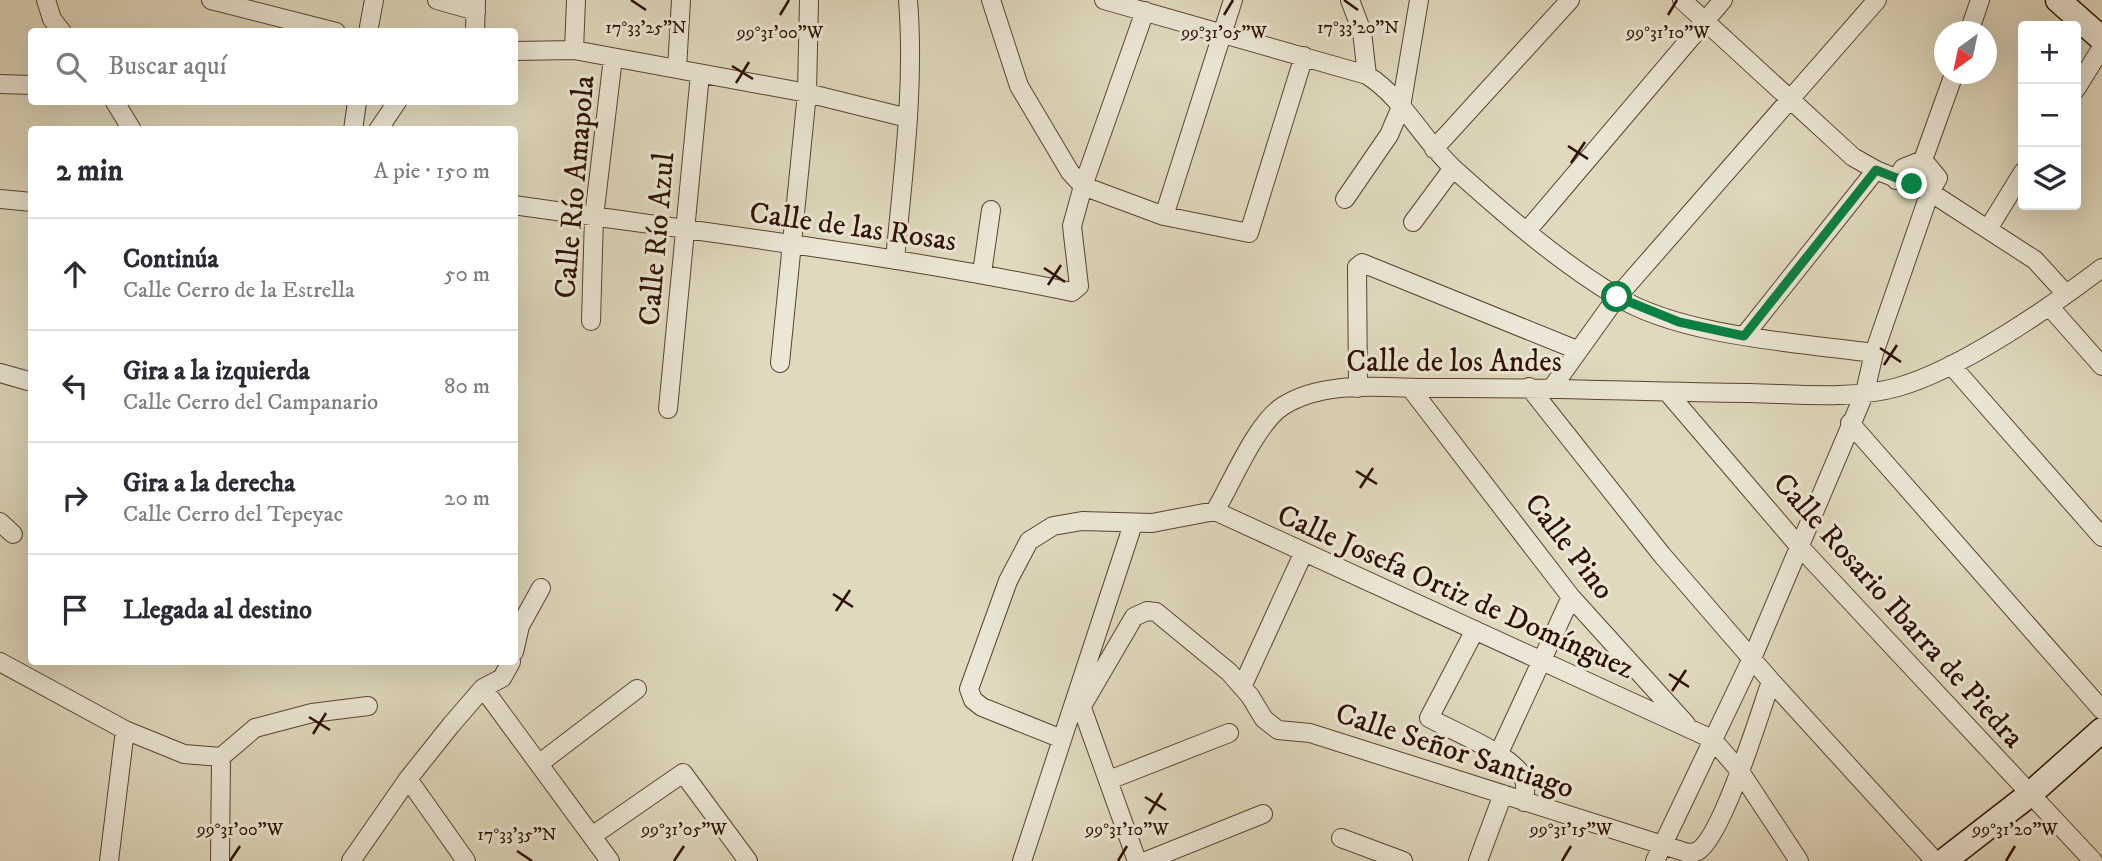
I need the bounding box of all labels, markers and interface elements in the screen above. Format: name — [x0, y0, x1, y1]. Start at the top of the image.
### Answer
text: 17°33'25"N — [605, 17, 687, 39]
text: 17°33'20"N — [1317, 17, 1399, 39]
north arrow — [1934, 21, 1997, 84]
map controls — [2018, 21, 2081, 210]
button: + — [2018, 21, 2081, 84]
text: 99°31'00"W — [736, 22, 824, 44]
text: 99°31'05"W — [1180, 22, 1267, 44]
text: 99°31'10"W — [1625, 22, 1710, 44]
search box — [28, 28, 518, 105]
icon: search — [52, 48, 90, 86]
text: Buscar aquí — [108, 50, 226, 83]
street label: Calle Río Amapola — [547, 74, 604, 300]
button: − — [2018, 84, 2081, 147]
button: layers — [2018, 147, 2081, 210]
street label: Calle Río Azul — [631, 151, 683, 327]
text: 2 min — [56, 153, 123, 190]
text: A pie · 150 m — [374, 157, 490, 186]
route end — [1896, 168, 1927, 199]
street label: Calle de las Rosas — [747, 195, 959, 260]
text: Continúa — [123, 243, 218, 276]
icon: ahead — [56, 255, 94, 293]
text: 50 m — [444, 260, 490, 289]
text: Calle Cerro de la Estrella — [123, 276, 355, 305]
route start — [1601, 281, 1632, 312]
street label: Calle de los Andes — [1346, 344, 1562, 381]
text: Gira a la izquierda — [123, 355, 310, 388]
icon: left — [56, 367, 94, 405]
text: 80 m — [444, 372, 490, 401]
text: Calle Cerro del Campanario — [123, 388, 378, 417]
street label: Calle Rosario Ibarra de Piedra — [1765, 466, 2031, 756]
text: Gira a la derecha — [123, 467, 295, 500]
icon: right — [56, 479, 94, 517]
text: 20 m — [444, 484, 490, 513]
street label: Calle Pino — [1516, 486, 1622, 607]
street label: Calle Josefa Ortiz de Domínguez — [1271, 497, 1640, 688]
text: Calle Cerro del Tepeyac — [123, 500, 343, 529]
icon: arrive — [56, 591, 94, 629]
text: Llegada al destino — [123, 594, 312, 627]
street label: Calle Señor Santiago — [1331, 695, 1578, 807]
text: 99°31'00"W — [196, 819, 284, 841]
text: 99°31'05"W — [640, 819, 727, 841]
text: 99°31'10"W — [1084, 819, 1169, 841]
text: 99°31'15"W — [1529, 819, 1613, 841]
text: 99°31'20"W — [1971, 819, 2058, 841]
text: 17°33'35"N — [477, 824, 557, 846]

